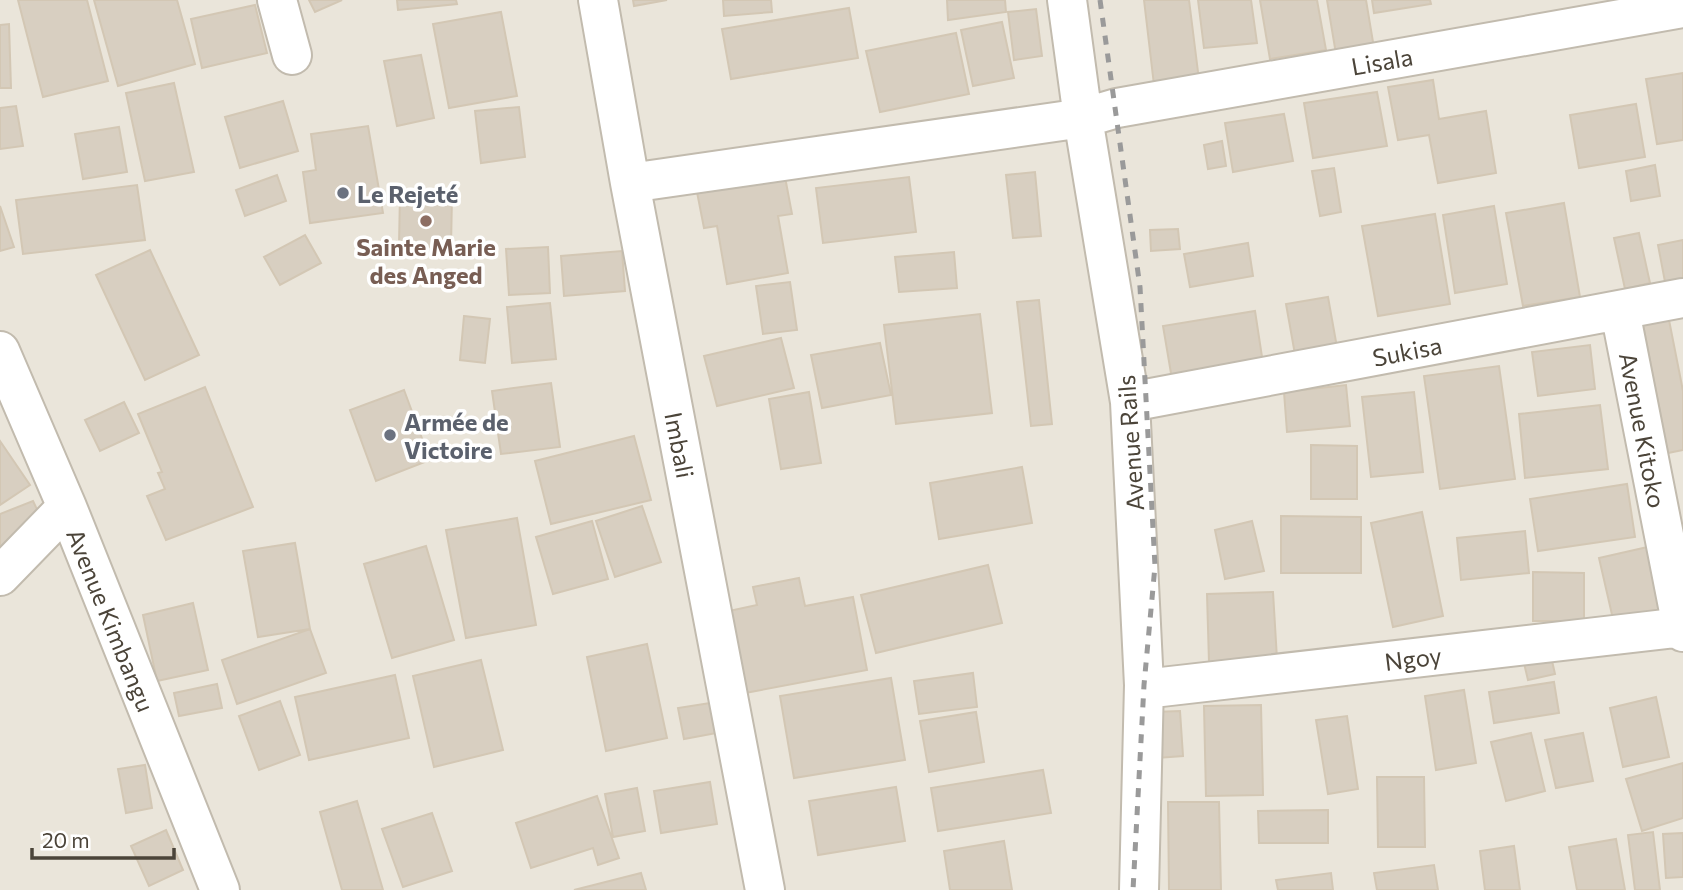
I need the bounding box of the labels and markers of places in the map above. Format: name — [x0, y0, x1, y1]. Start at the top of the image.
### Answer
place label: Le Rejeté — [357, 179, 458, 208]
marker: Le Rejeté — [335, 185, 351, 201]
marker: Sainte Marie des Anged — [418, 213, 434, 229]
place label: Sainte Marie des Anged — [356, 232, 496, 289]
place label: Armée de Victoire — [404, 407, 509, 464]
marker: Armée de Victoire — [382, 427, 398, 443]

